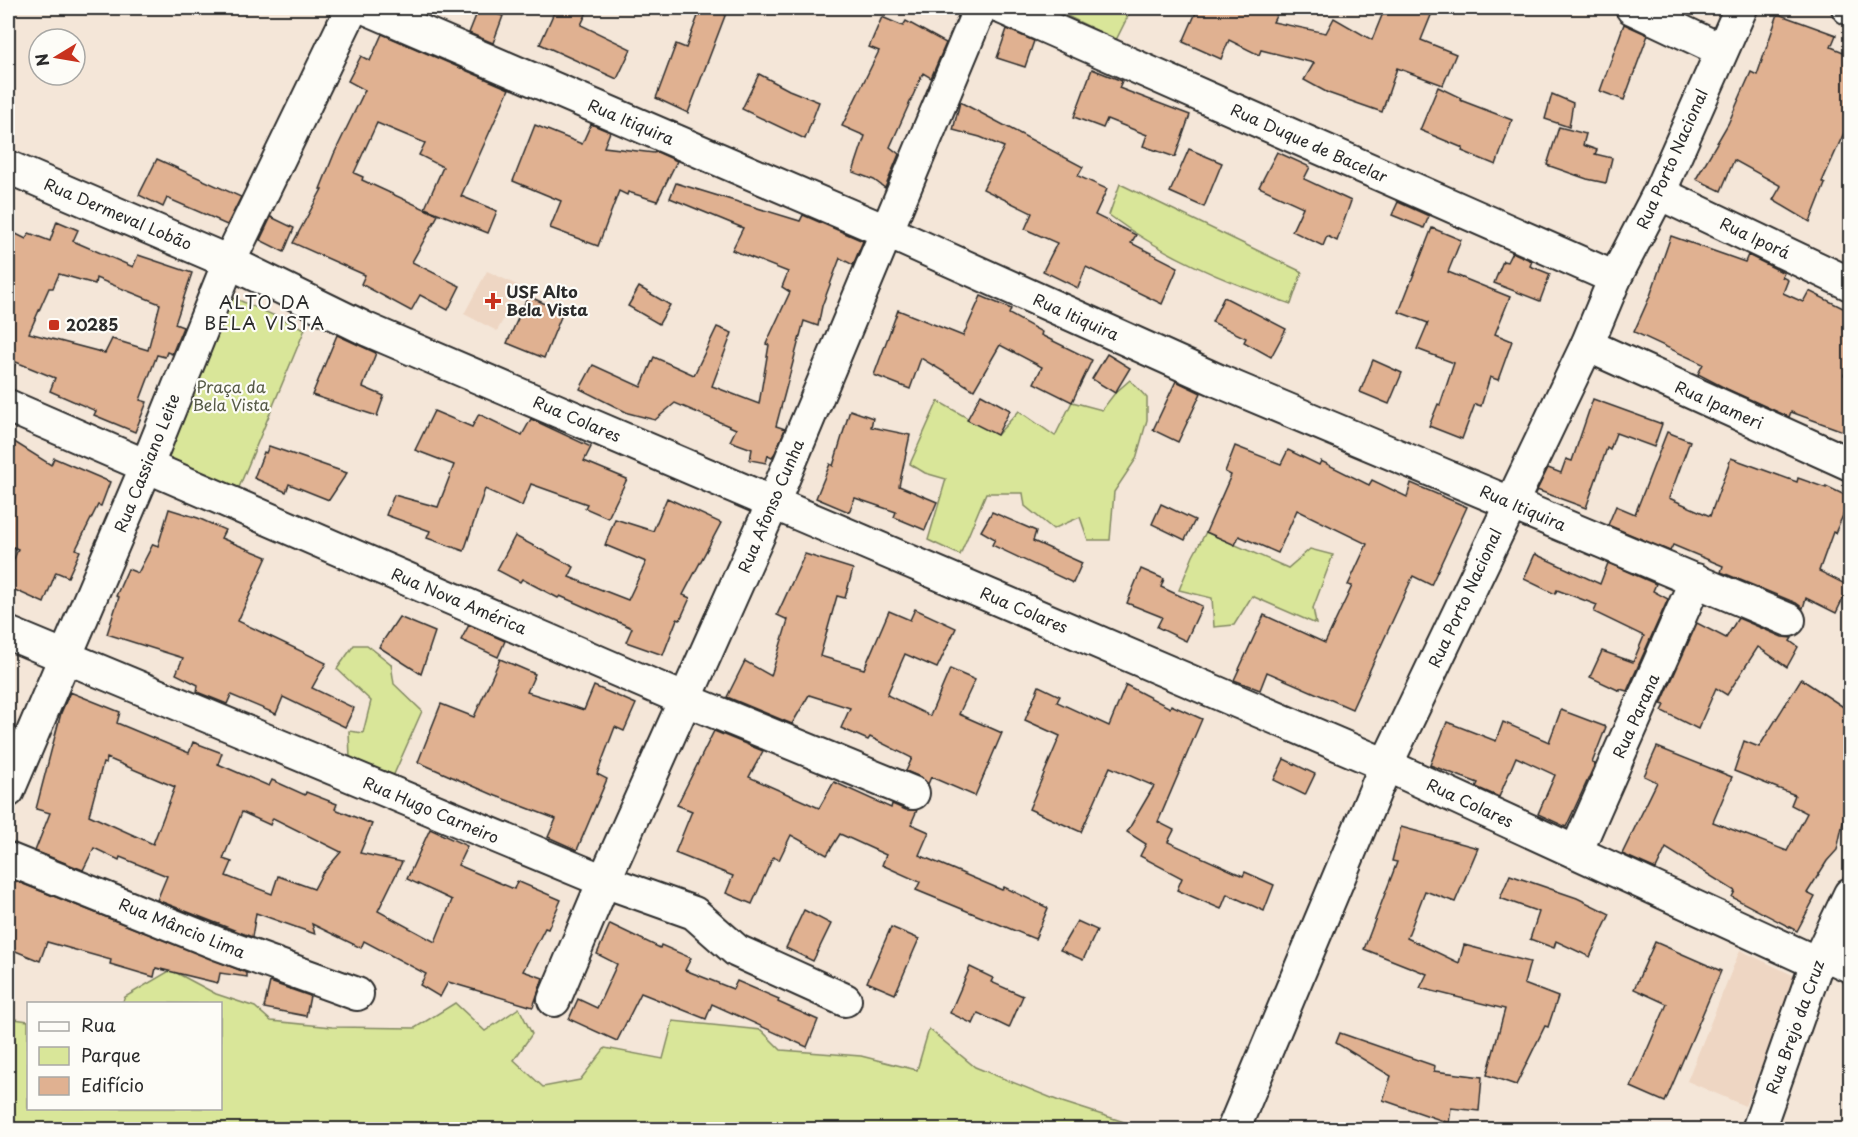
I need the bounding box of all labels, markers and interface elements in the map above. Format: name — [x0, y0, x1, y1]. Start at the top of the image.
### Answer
north arrow — [27, 27, 87, 87]
text: N — [28, 52, 54, 69]
street label: Rua Porto Nacional — [1629, 85, 1713, 232]
street label: Rua Itiquira — [584, 92, 678, 150]
street label: Rua Duque de Bacelar — [1227, 97, 1392, 188]
street label: Rua Dermeval Lobão — [41, 171, 196, 255]
street label: Rua Iporá — [1716, 210, 1795, 264]
place label: USF Alto Bela Vista — [506, 279, 588, 321]
street label: Rua Itiquira — [1030, 286, 1123, 346]
district label: ALTO DA BELA VISTA — [204, 288, 326, 336]
marker: USF Alto Bela Vista — [484, 292, 502, 310]
place label: 20285 — [66, 312, 118, 336]
marker: 20285 — [47, 318, 61, 332]
park label: Praça da Bela Vista — [192, 374, 270, 416]
street label: Rua Ipameri — [1671, 374, 1767, 434]
street label: Rua Colares — [530, 389, 625, 447]
street label: Rua Cassiano Leite — [107, 390, 185, 536]
street label: Rua Afonso Cunha — [731, 435, 809, 576]
street label: Rua Itiquira — [1476, 478, 1570, 536]
street label: Rua Porto Nacional — [1421, 524, 1507, 671]
street label: Rua Nova América — [388, 561, 531, 639]
street label: Rua Colares — [977, 580, 1072, 638]
street label: Rua Parana — [1606, 669, 1664, 762]
street label: Rua Hugo Carneiro — [360, 770, 503, 849]
street label: Rua Colares — [1423, 772, 1518, 833]
street label: Rua Mâncio Lima — [116, 891, 249, 963]
street label: Rua Brejo da Cruz — [1759, 956, 1830, 1097]
legend — [27, 1002, 222, 1110]
text: Rua — [81, 1011, 116, 1038]
text: Parque — [81, 1041, 141, 1068]
text: Edifício — [81, 1071, 144, 1098]

